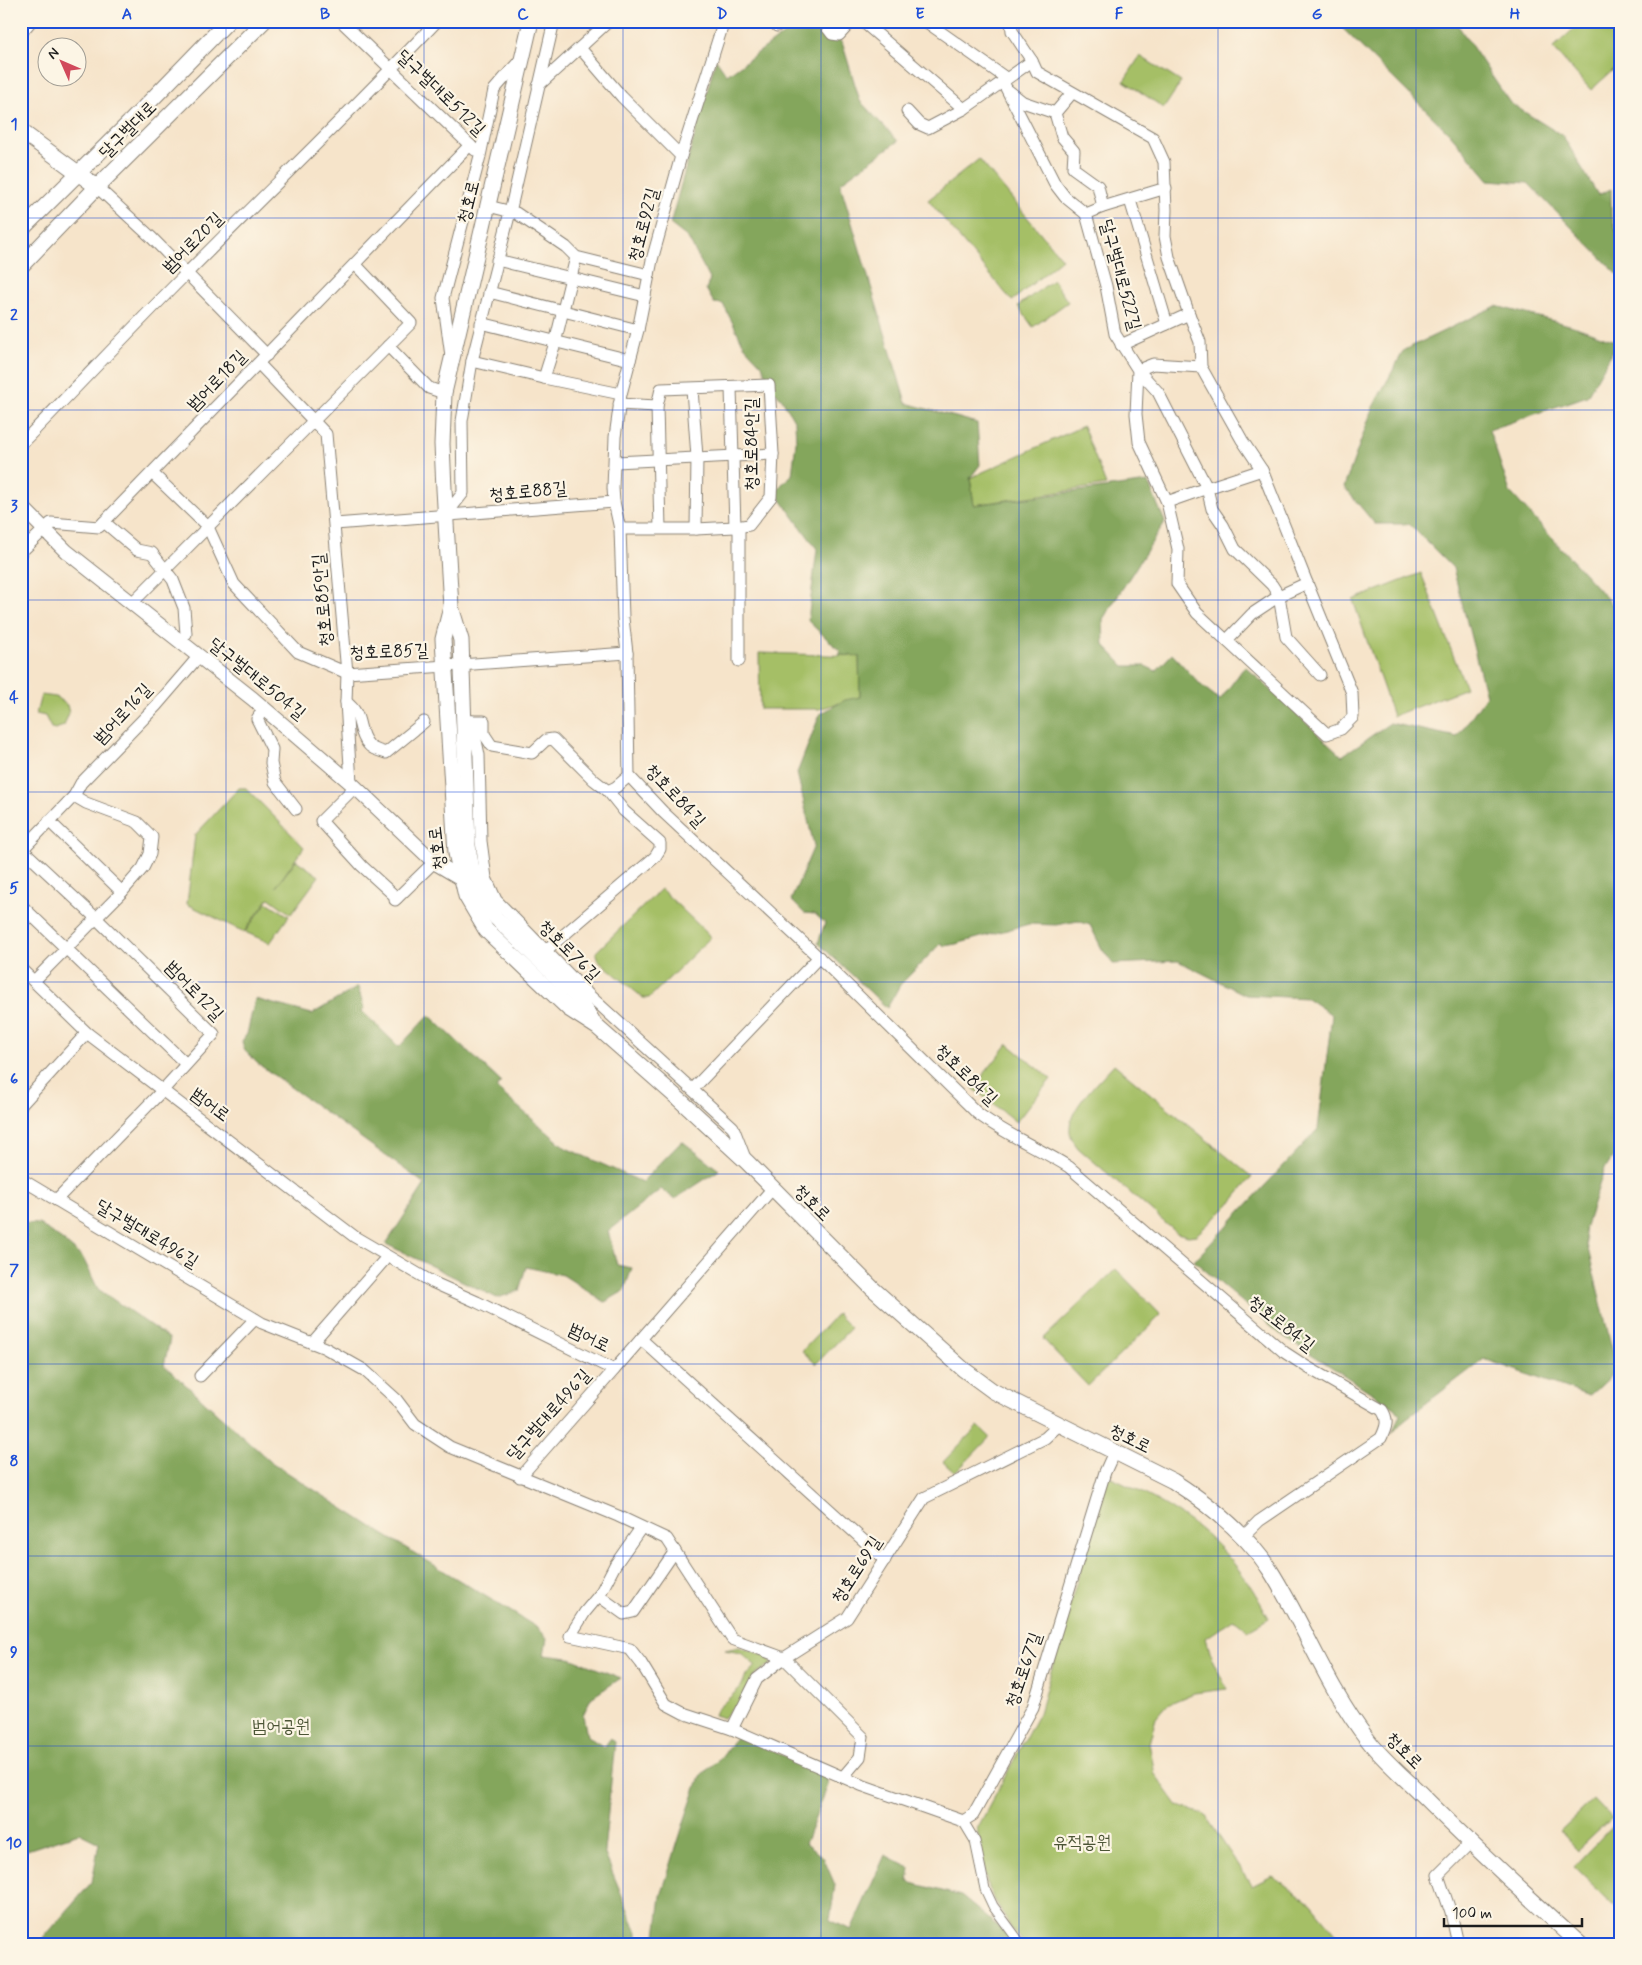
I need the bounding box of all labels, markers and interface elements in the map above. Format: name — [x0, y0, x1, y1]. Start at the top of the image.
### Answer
text: A — [122, 4, 132, 25]
text: B — [320, 4, 330, 25]
text: C — [517, 4, 529, 25]
text: D — [716, 4, 728, 25]
text: E — [915, 4, 925, 25]
text: F — [1115, 4, 1124, 25]
text: G — [1312, 4, 1323, 25]
text: H — [1510, 4, 1521, 25]
north arrow — [38, 38, 88, 88]
text: N — [44, 44, 63, 63]
street label: 달구벌대로512길 — [391, 45, 491, 142]
street label: 달구벌대로 — [94, 96, 162, 164]
text: 1 — [10, 114, 18, 135]
street label: 청호로 — [452, 178, 486, 226]
street label: 청호로92길 — [623, 185, 666, 265]
street label: 범어로20길 — [157, 207, 229, 279]
street label: 달구벌대로522길 — [1094, 217, 1146, 334]
text: 2 — [10, 305, 18, 326]
street label: 범어로18길 — [182, 345, 252, 417]
street label: 청호로84안길 — [740, 397, 764, 491]
street label: 청호로88길 — [488, 477, 569, 507]
text: 3 — [10, 496, 18, 517]
street label: 청호로85안길 — [307, 552, 339, 648]
street label: 달구벌대로504길 — [203, 632, 311, 726]
street label: 청호로85길 — [349, 639, 429, 665]
street label: 범어로16길 — [89, 678, 158, 750]
text: 4 — [9, 687, 19, 708]
street label: 청호로84길 — [639, 759, 711, 833]
street label: 청호로 — [423, 825, 453, 871]
text: 5 — [9, 878, 19, 899]
street label: 청호로76길 — [533, 915, 605, 987]
street label: 범어로12길 — [159, 956, 229, 1027]
street label: 청호로84길 — [929, 1039, 1003, 1111]
text: 6 — [10, 1069, 18, 1090]
street label: 범어로 — [185, 1082, 235, 1128]
street label: 청호로 — [788, 1179, 836, 1227]
street label: 달구벌대로496길 — [91, 1194, 203, 1274]
text: 7 — [9, 1260, 19, 1281]
street label: 청호로84길 — [1243, 1290, 1320, 1358]
street label: 범어로 — [564, 1318, 614, 1358]
street label: 달구벌대로496길 — [501, 1364, 597, 1466]
street label: 청호로 — [1105, 1419, 1155, 1459]
text: 8 — [9, 1451, 19, 1472]
street label: 청호로69길 — [826, 1531, 888, 1608]
street label: 청호로67길 — [1000, 1629, 1048, 1711]
text: 9 — [10, 1642, 18, 1663]
park label: 범어공원 — [252, 1715, 310, 1739]
street label: 청호로 — [1380, 1727, 1428, 1775]
park label: 유적공원 — [1053, 1831, 1111, 1855]
text: 10 — [6, 1833, 22, 1854]
scale bar — [1444, 1895, 1582, 1927]
text: 100 m — [1452, 1904, 1492, 1924]

